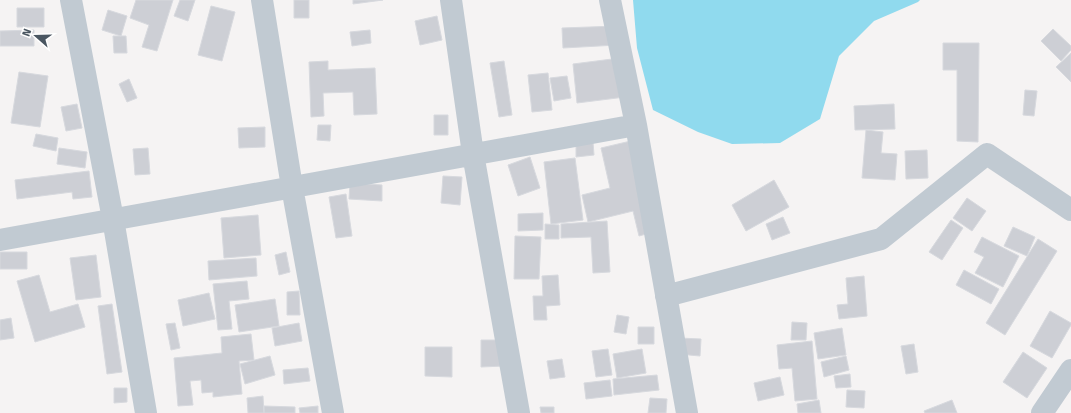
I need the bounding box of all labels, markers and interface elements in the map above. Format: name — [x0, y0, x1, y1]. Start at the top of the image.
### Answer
north arrow — [16, 16, 56, 56]
text: N — [20, 27, 34, 38]

